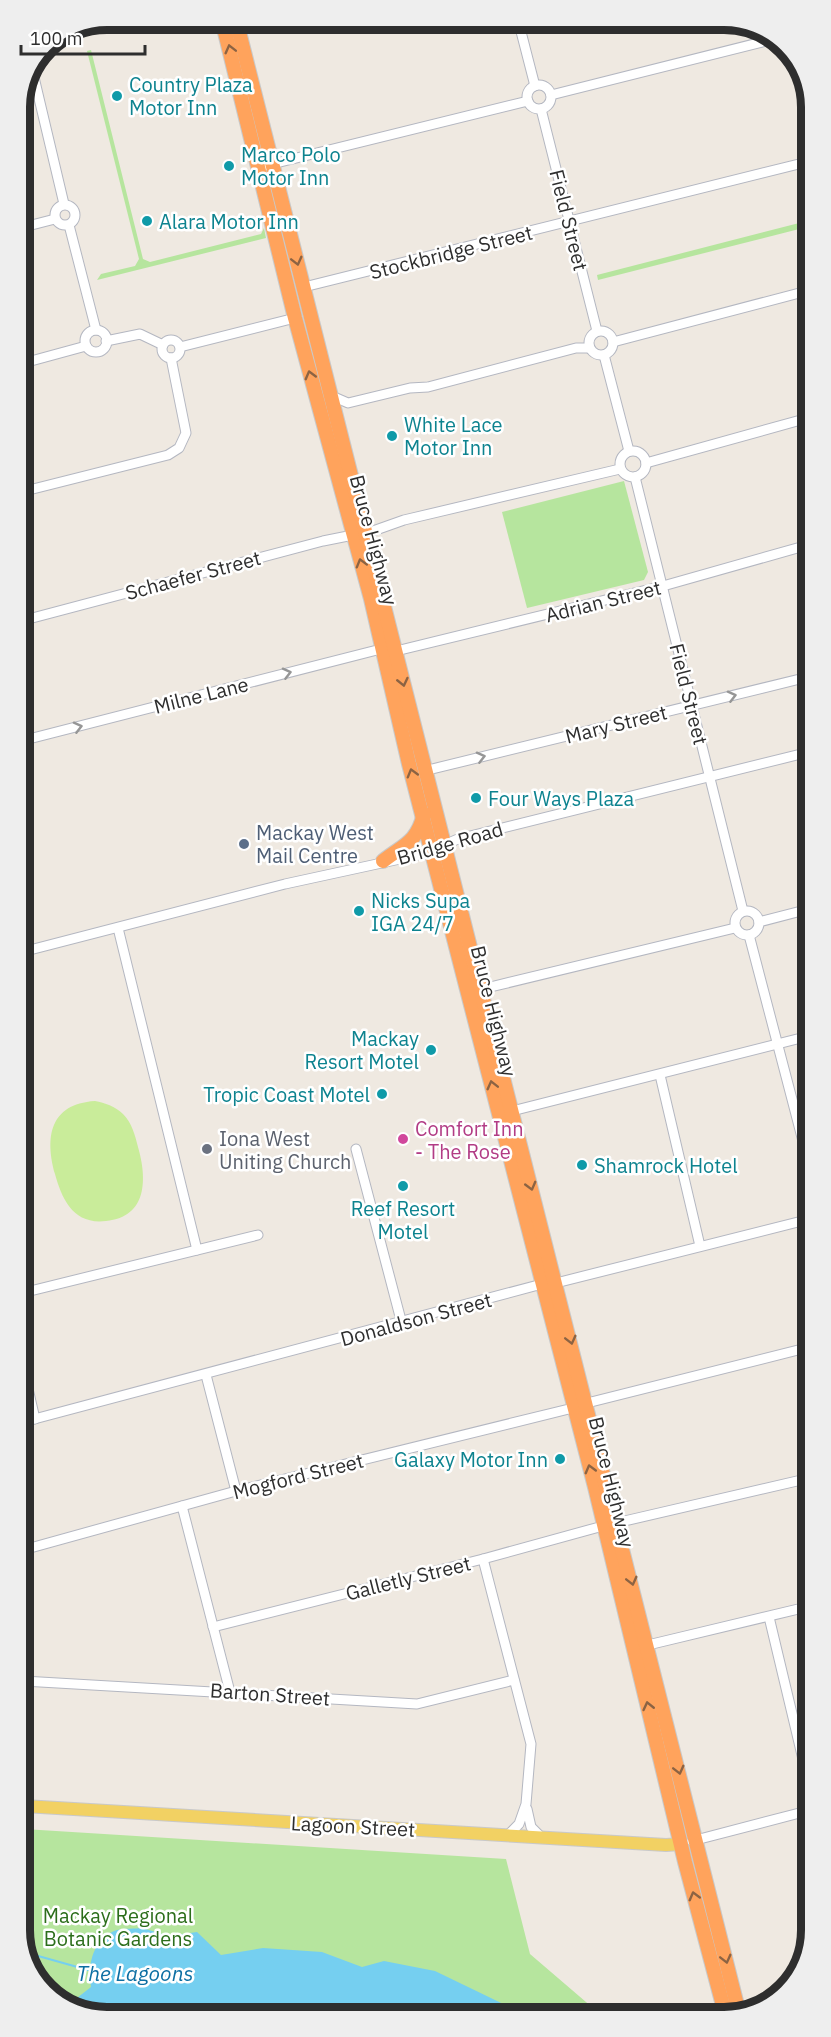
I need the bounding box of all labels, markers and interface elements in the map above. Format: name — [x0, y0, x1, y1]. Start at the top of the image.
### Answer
scale bar — [21, 18, 146, 56]
text: 100 m — [30, 27, 82, 50]
one-way arrow — [224, 44, 237, 54]
place label: Country Plaza Motor Inn — [129, 71, 253, 121]
marker: Country Plaza Motor Inn — [110, 89, 124, 103]
place label: Marco Polo Motor Inn — [241, 141, 341, 191]
marker: Marco Polo Motor Inn — [222, 159, 236, 173]
street label: Field Street — [543, 166, 595, 274]
place label: Alara Motor Inn — [159, 208, 299, 235]
marker: Alara Motor Inn — [140, 214, 154, 228]
street label: Stockbridge Street — [367, 219, 535, 285]
one-way arrow — [290, 256, 303, 266]
one-way arrow — [304, 370, 317, 380]
place label: White Lace Motor Inn — [404, 411, 502, 461]
marker: White Lace Motor Inn — [385, 429, 399, 443]
street label: Bruce Highway — [344, 472, 404, 608]
street label: Schaefer Street — [122, 544, 264, 606]
one-way arrow — [356, 559, 368, 569]
street label: Adrian Street — [542, 574, 664, 628]
street label: Field Street — [663, 640, 715, 748]
one-way arrow — [282, 667, 292, 680]
street label: Milne Lane — [151, 670, 251, 720]
one-way arrow — [396, 677, 409, 687]
one-way arrow — [727, 690, 737, 703]
street label: Mary Street — [562, 698, 670, 750]
one-way arrow — [73, 721, 83, 734]
one-way arrow — [476, 752, 486, 765]
one-way arrow — [407, 768, 419, 779]
place label: Four Ways Plaza — [488, 785, 634, 812]
marker: Four Ways Plaza — [469, 791, 483, 805]
street label: Bridge Road — [394, 815, 506, 871]
place label: Mackay West Mail Centre — [256, 819, 374, 869]
marker: Mackay West Mail Centre — [237, 837, 251, 851]
place label: Nicks Supa IGA 24/7 — [371, 887, 471, 937]
marker: Nicks Supa IGA 24/7 — [352, 904, 366, 918]
street label: Bruce Highway — [465, 943, 523, 1079]
place label: Mackay Resort Motel — [305, 1025, 419, 1075]
marker: Mackay Resort Motel — [424, 1043, 438, 1057]
one-way arrow — [487, 1080, 500, 1090]
place label: Tropic Coast Motel — [203, 1081, 370, 1108]
marker: Tropic Coast Motel — [375, 1087, 389, 1101]
place label: Comfort Inn - The Rose — [415, 1115, 524, 1165]
place label: Iona West Uniting Church — [219, 1125, 351, 1175]
marker: Comfort Inn - The Rose — [396, 1132, 410, 1146]
marker: Iona West Uniting Church — [200, 1142, 214, 1156]
place label: Shamrock Hotel — [594, 1152, 738, 1179]
marker: Shamrock Hotel — [575, 1158, 589, 1172]
marker: Reef Resort Motel — [396, 1179, 410, 1193]
one-way arrow — [524, 1180, 536, 1191]
place label: Reef Resort Motel — [351, 1195, 455, 1245]
street label: Donaldson Street — [337, 1286, 495, 1352]
one-way arrow — [563, 1335, 576, 1345]
street label: Bruce Highway — [583, 1414, 641, 1550]
place label: Galaxy Motor Inn — [394, 1446, 548, 1473]
street label: Mogford Street — [230, 1447, 366, 1505]
marker: Galaxy Motor Inn — [553, 1452, 567, 1466]
one-way arrow — [584, 1464, 597, 1474]
street label: Galletly Street — [343, 1549, 473, 1607]
one-way arrow — [624, 1576, 637, 1586]
street label: Barton Street — [209, 1676, 331, 1712]
one-way arrow — [643, 1701, 656, 1711]
one-way arrow — [672, 1765, 685, 1775]
street label: Lagoon Street — [290, 1809, 416, 1843]
one-way arrow — [689, 1891, 701, 1901]
park label: Mackay Regional Botanic Gardens — [43, 1902, 193, 1952]
one-way arrow — [719, 1954, 732, 1964]
water label: The Lagoons — [77, 1959, 194, 1987]

